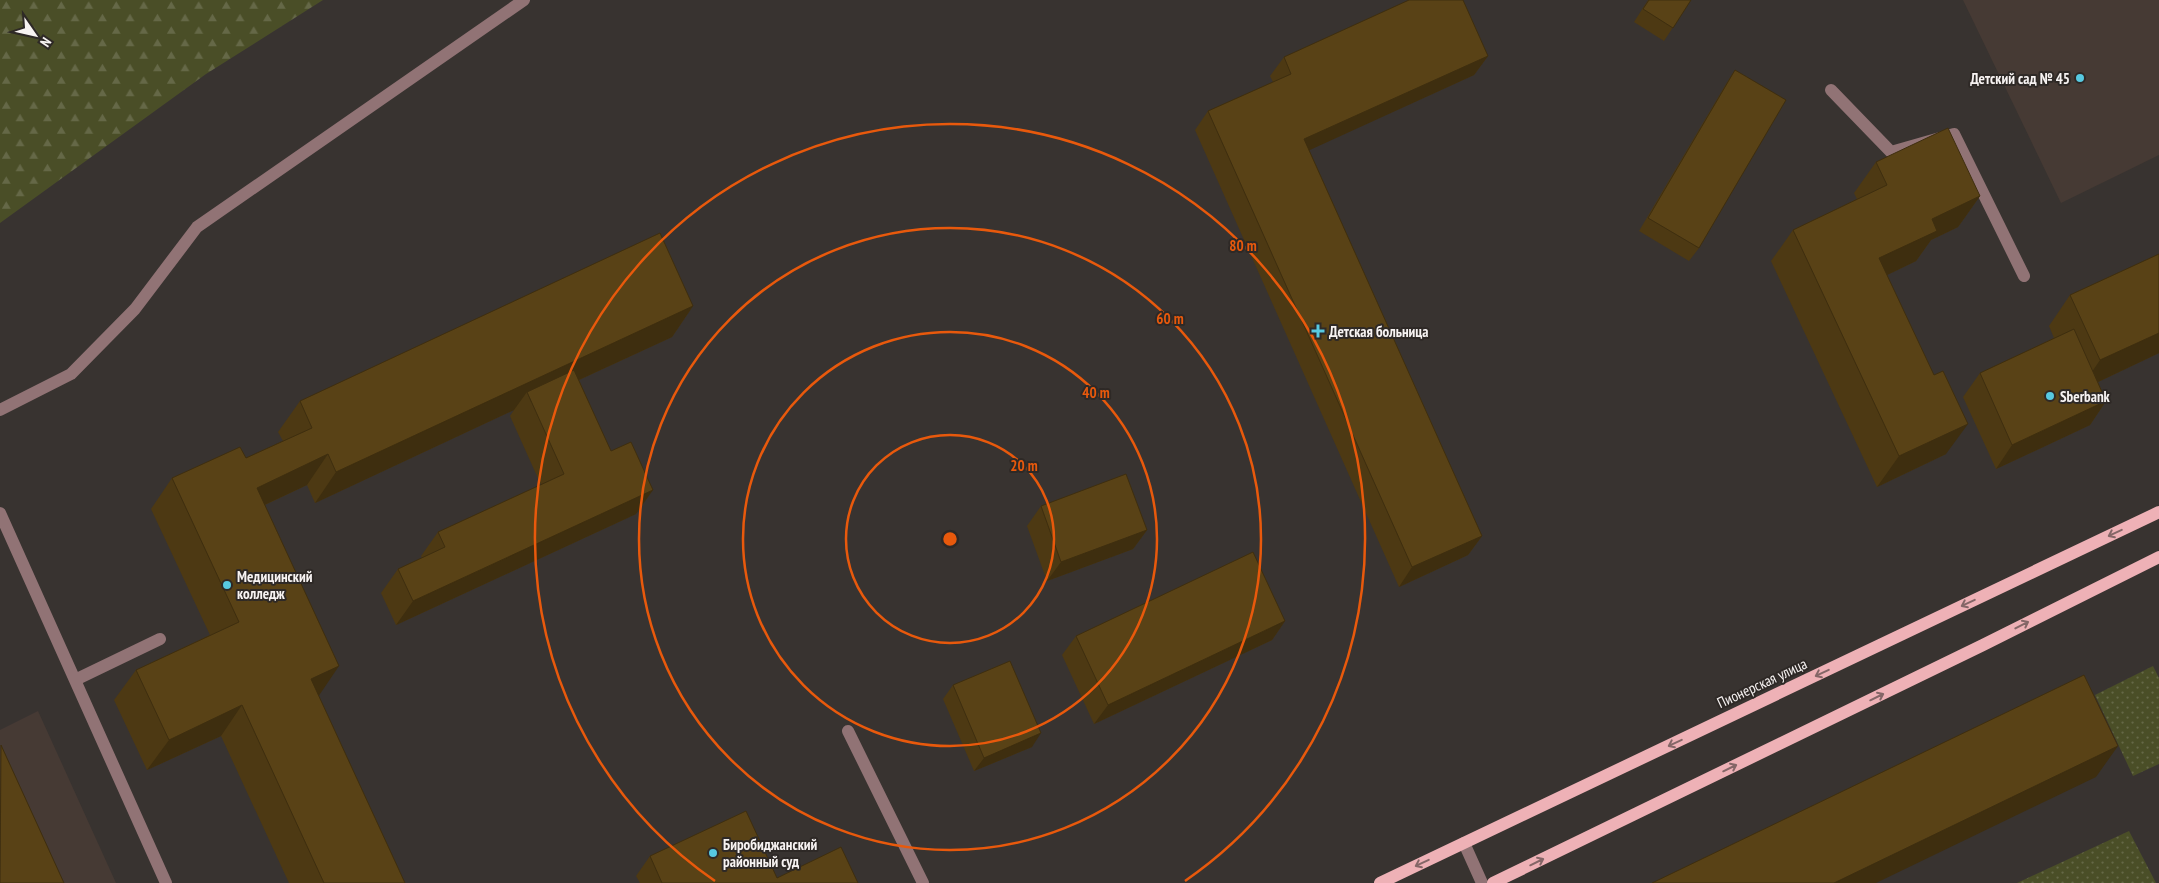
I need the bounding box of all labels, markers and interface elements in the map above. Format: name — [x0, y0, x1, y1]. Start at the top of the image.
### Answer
north arrow — [10, 10, 60, 60]
text: N — [36, 34, 55, 50]
place label: Детский сад № 45 — [1970, 69, 2070, 88]
marker: Детский сад № 45 — [2074, 72, 2086, 84]
text: 80 m — [1229, 236, 1257, 255]
text: 60 m — [1156, 309, 1184, 328]
place label: Детская больница — [1329, 322, 1429, 341]
marker: Детская больница — [1311, 324, 1325, 338]
text: 40 m — [1082, 383, 1110, 402]
place label: Sberbank — [2060, 387, 2111, 406]
marker: Sberbank — [2044, 390, 2056, 402]
text: 20 m — [1010, 456, 1038, 475]
one-way arrow — [2108, 529, 2123, 539]
centre of rings — [941, 530, 959, 548]
place label: Медицинский колледж — [237, 567, 313, 603]
marker: Медицинский колледж — [221, 579, 233, 591]
one-way arrow — [1961, 599, 1976, 608]
one-way arrow — [2015, 620, 2030, 630]
street label: Пионерская улица — [1714, 654, 1810, 712]
one-way arrow — [1814, 668, 1829, 678]
one-way arrow — [1869, 692, 1884, 702]
one-way arrow — [1668, 739, 1683, 748]
one-way arrow — [1723, 763, 1738, 773]
place label: Биробиджанский районный суд — [723, 835, 818, 871]
marker: Биробиджанский районный суд — [707, 847, 719, 859]
one-way arrow — [1529, 857, 1544, 866]
one-way arrow — [1415, 859, 1430, 869]

